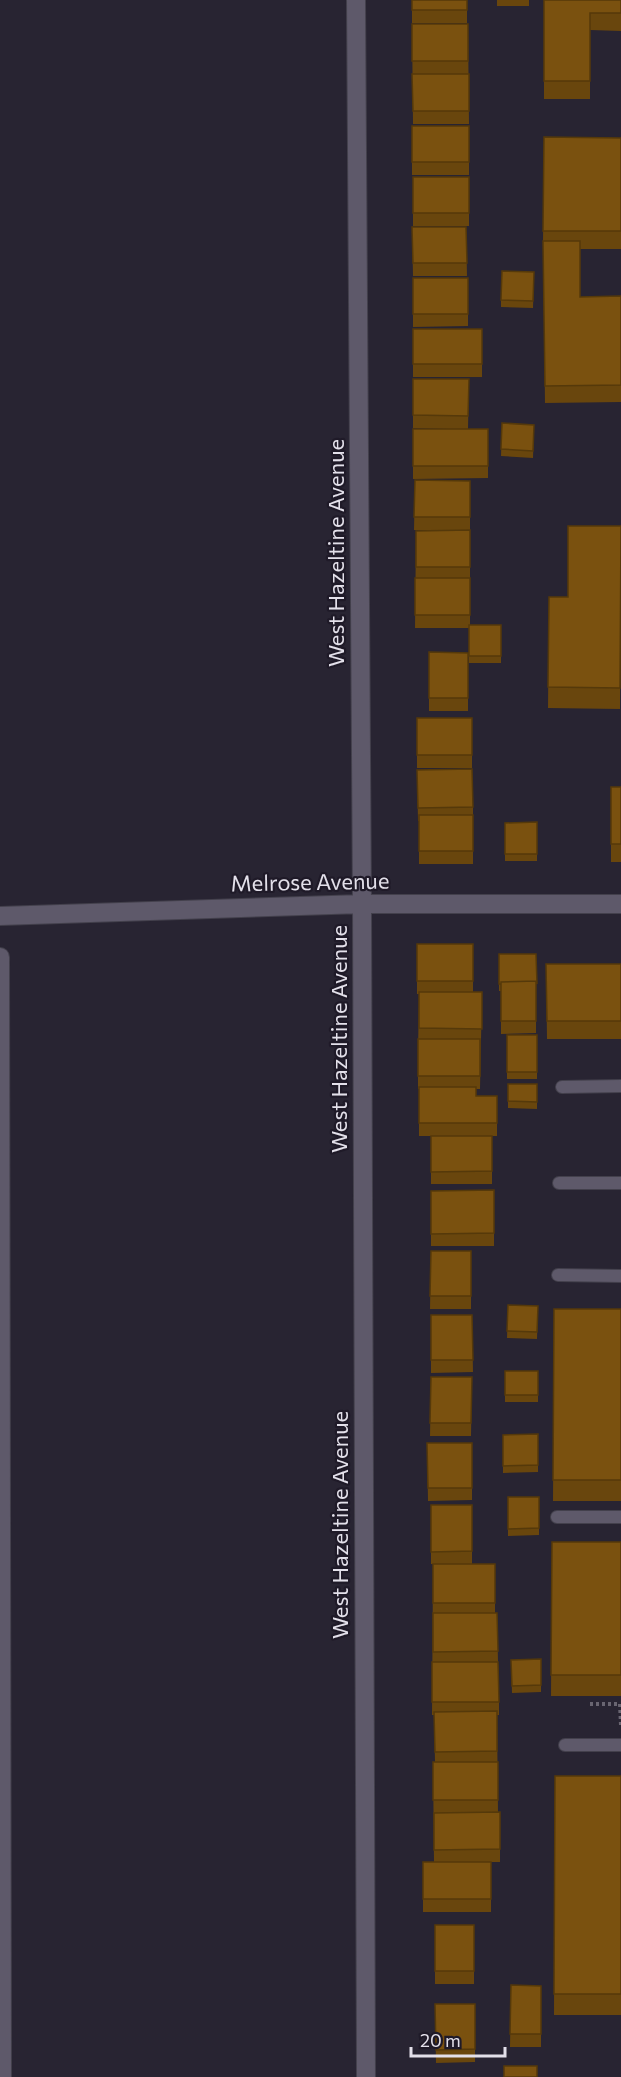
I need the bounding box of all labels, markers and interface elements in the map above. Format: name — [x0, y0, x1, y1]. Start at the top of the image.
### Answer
street label: West Hazeltine Avenue — [322, 439, 349, 667]
street label: Melrose Avenue — [230, 867, 390, 896]
street label: West Hazeltine Avenue — [325, 925, 352, 1153]
street label: West Hazeltine Avenue — [326, 1411, 353, 1639]
scale bar — [411, 2020, 506, 2058]
text: 20 m — [420, 2029, 461, 2051]

